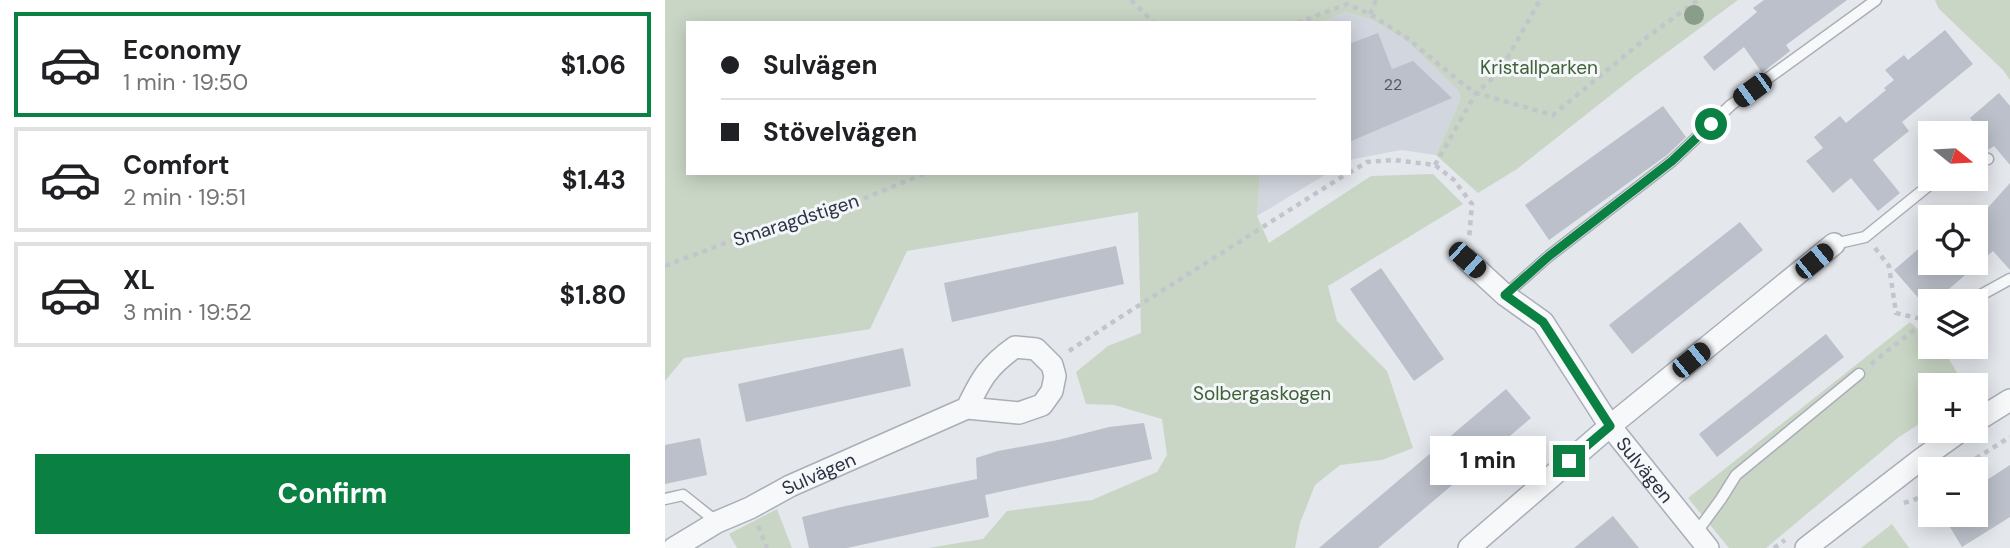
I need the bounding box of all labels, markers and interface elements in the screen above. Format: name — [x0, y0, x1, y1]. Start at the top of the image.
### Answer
icon: car — [39, 33, 102, 96]
text: Economy — [123, 33, 241, 67]
text: $1.06 — [561, 48, 626, 82]
text: Sulvägen — [763, 48, 877, 82]
park label: Kristallparken — [1480, 55, 1598, 80]
text: 1 min · 19:50 — [123, 67, 248, 97]
car — [1729, 69, 1776, 111]
house number: 22 — [1384, 74, 1402, 95]
route start — [1695, 108, 1727, 140]
text: Stövelvägen — [763, 115, 917, 149]
north arrow — [1918, 121, 1988, 191]
map controls — [1918, 121, 1988, 527]
icon: car — [39, 148, 102, 211]
text: Comfort — [123, 148, 229, 182]
text: $1.43 — [562, 163, 626, 197]
text: 2 min · 19:51 — [123, 182, 246, 212]
street label: Smaragdstigen — [730, 188, 862, 252]
button: locate — [1918, 205, 1988, 275]
car — [1445, 238, 1490, 282]
car — [1792, 240, 1837, 282]
icon: car — [39, 263, 102, 326]
text: XL — [123, 263, 155, 297]
text: $1.80 — [560, 278, 626, 312]
button: layers — [1918, 289, 1988, 359]
text: 3 min · 19:52 — [123, 297, 252, 327]
car — [1669, 339, 1714, 381]
button: + — [1918, 373, 1988, 443]
park label: Solbergaskogen — [1193, 381, 1331, 406]
street label: Sulvägen — [1611, 431, 1679, 508]
callout: 1 min — [1429, 436, 1545, 486]
text: 1 min — [1460, 445, 1516, 475]
route end — [1553, 445, 1585, 477]
street label: Sulvägen — [777, 446, 859, 501]
button: Confirm — [35, 454, 630, 534]
button: − — [1918, 457, 1988, 527]

